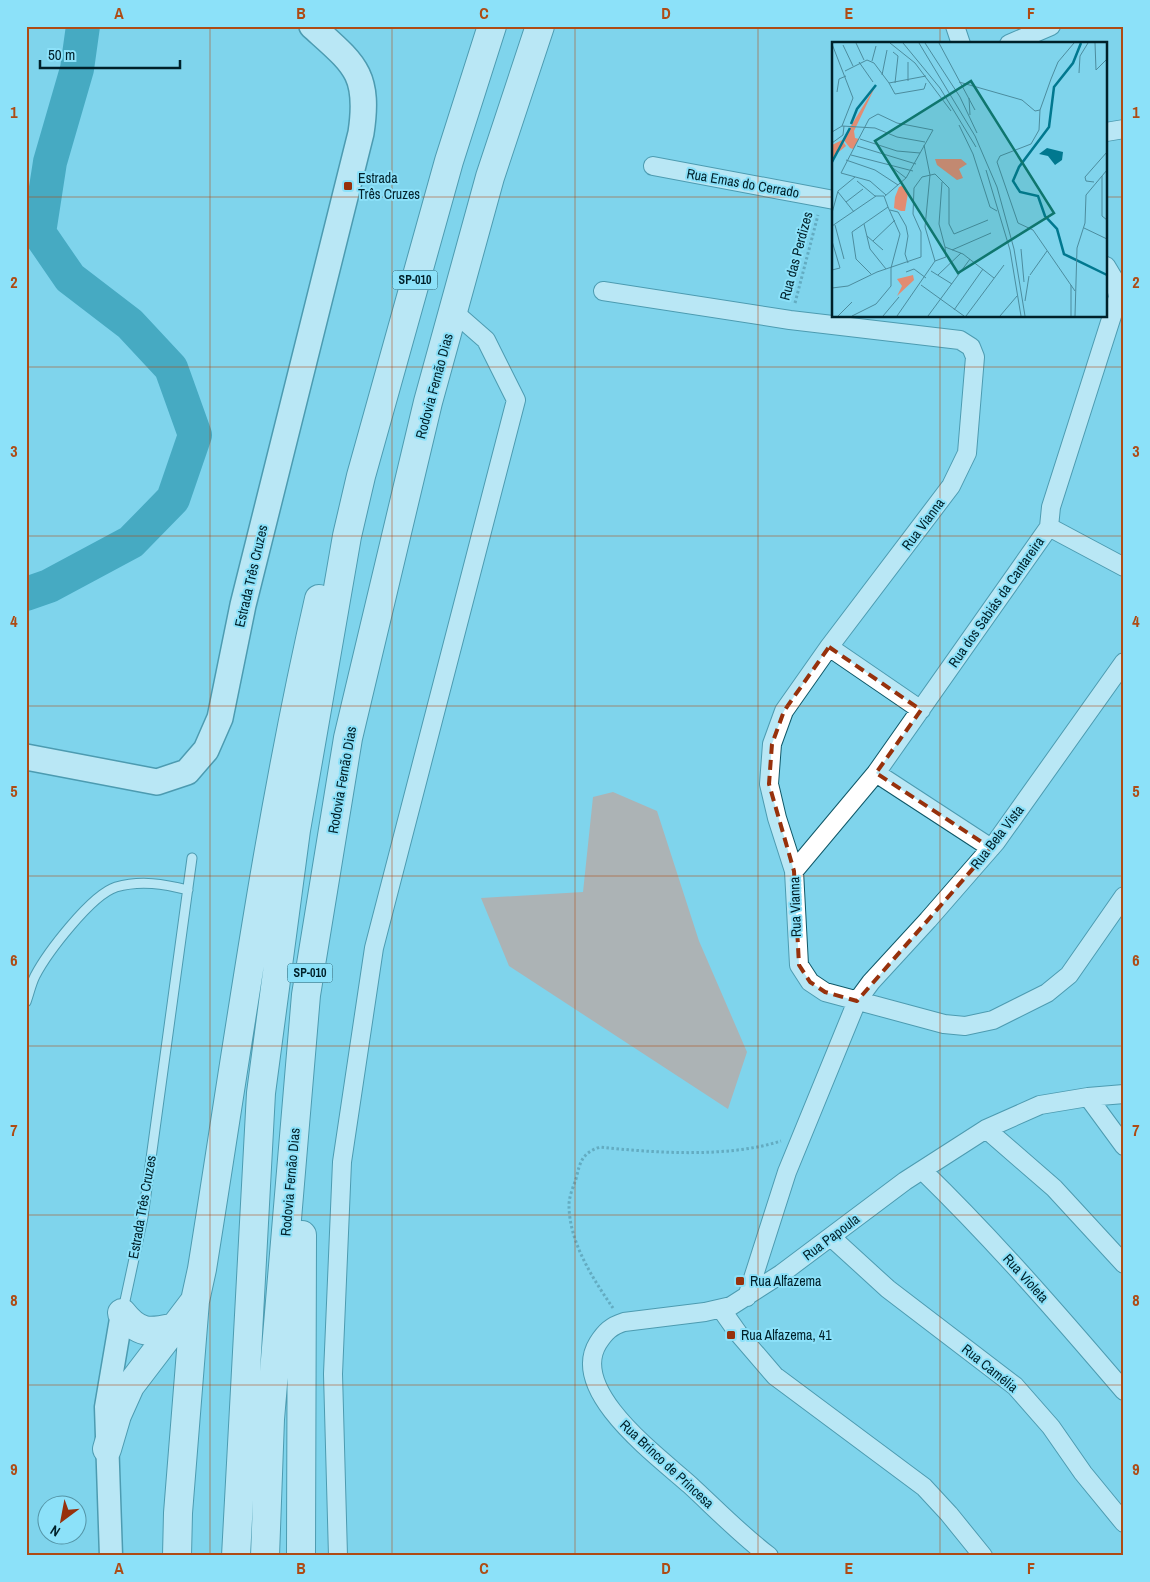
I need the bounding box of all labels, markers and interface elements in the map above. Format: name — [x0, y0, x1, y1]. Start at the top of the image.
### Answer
text: A — [114, 2, 124, 24]
text: B — [296, 2, 306, 24]
text: C — [479, 2, 489, 24]
text: D — [661, 2, 671, 24]
text: E — [845, 2, 854, 24]
text: F — [1027, 2, 1035, 24]
scale bar — [40, 38, 180, 70]
inset map — [832, 42, 1108, 318]
text: 50 m — [48, 44, 75, 65]
text: 1 — [10, 101, 18, 123]
text: 1 — [1132, 101, 1140, 123]
street label: Rua Emas do Cerrado — [685, 164, 801, 202]
place label: Estrada Três Cruzes — [358, 169, 420, 203]
marker: Estrada Três Cruzes — [342, 180, 354, 192]
street label: Rua das Perdizes — [775, 209, 817, 302]
road number: SP-010 — [392, 270, 438, 290]
text: 2 — [10, 271, 18, 293]
text: 2 — [1132, 271, 1140, 293]
street label: Rodovia Fernão Dias — [411, 331, 457, 441]
text: 3 — [10, 440, 18, 462]
text: 3 — [1132, 440, 1140, 462]
street label: Rua Vianna — [898, 494, 949, 554]
street label: Estrada Três Cruzes — [230, 523, 272, 629]
street label: Rua dos Sabiás da Cantareira — [944, 533, 1048, 671]
text: 4 — [10, 610, 18, 632]
text: 4 — [1132, 610, 1140, 632]
street label: Rodovia Fernão Dias — [324, 725, 360, 835]
text: 5 — [10, 780, 18, 802]
text: 5 — [1132, 780, 1140, 802]
street label: Rua Bela Vista — [966, 801, 1028, 873]
street label: Rua Vianna — [785, 876, 805, 938]
text: 6 — [10, 949, 18, 971]
text: 6 — [1132, 949, 1140, 971]
road number: SP-010 — [288, 964, 332, 982]
text: 7 — [10, 1119, 18, 1141]
text: 7 — [1132, 1119, 1140, 1141]
street label: Rodovia Fernão Dias — [276, 1127, 304, 1237]
street label: Estrada Três Cruzes — [124, 1154, 160, 1260]
street label: Rua Papoula — [799, 1209, 863, 1264]
street label: Rua Violeta — [999, 1250, 1053, 1307]
place label: Rua Alfazema — [750, 1272, 822, 1290]
marker: Rua Alfazema — [734, 1275, 746, 1287]
text: 8 — [10, 1289, 18, 1311]
text: 8 — [1132, 1289, 1140, 1311]
place label: Rua Alfazema, 41 — [741, 1326, 832, 1344]
marker: Rua Alfazema, 41 — [725, 1329, 737, 1341]
street label: Rua Camélia — [958, 1340, 1022, 1396]
street label: Rua Brinco de Princesa — [616, 1416, 718, 1513]
text: 9 — [10, 1458, 18, 1480]
text: 9 — [1132, 1458, 1140, 1480]
north arrow — [38, 1494, 88, 1544]
text: N — [47, 1521, 63, 1541]
text: A — [114, 1557, 124, 1579]
text: B — [296, 1557, 306, 1579]
text: C — [479, 1557, 489, 1579]
text: D — [661, 1557, 671, 1579]
text: E — [845, 1557, 854, 1579]
text: F — [1027, 1557, 1035, 1579]

